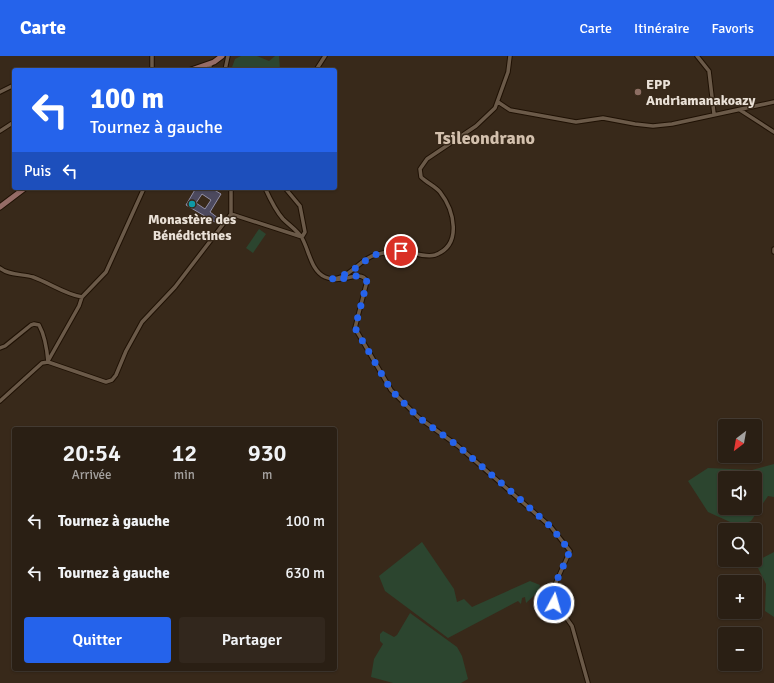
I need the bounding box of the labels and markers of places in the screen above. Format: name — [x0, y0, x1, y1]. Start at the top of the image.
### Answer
place label: EPP Andriamanakoazy — [646, 76, 756, 109]
marker: EPP Andriamanakoazy — [633, 87, 643, 97]
marker: Monastère des Bénédictines — [187, 199, 197, 209]
place label: Monastère des Bénédictines — [148, 211, 236, 244]
pin — [384, 234, 418, 268]

